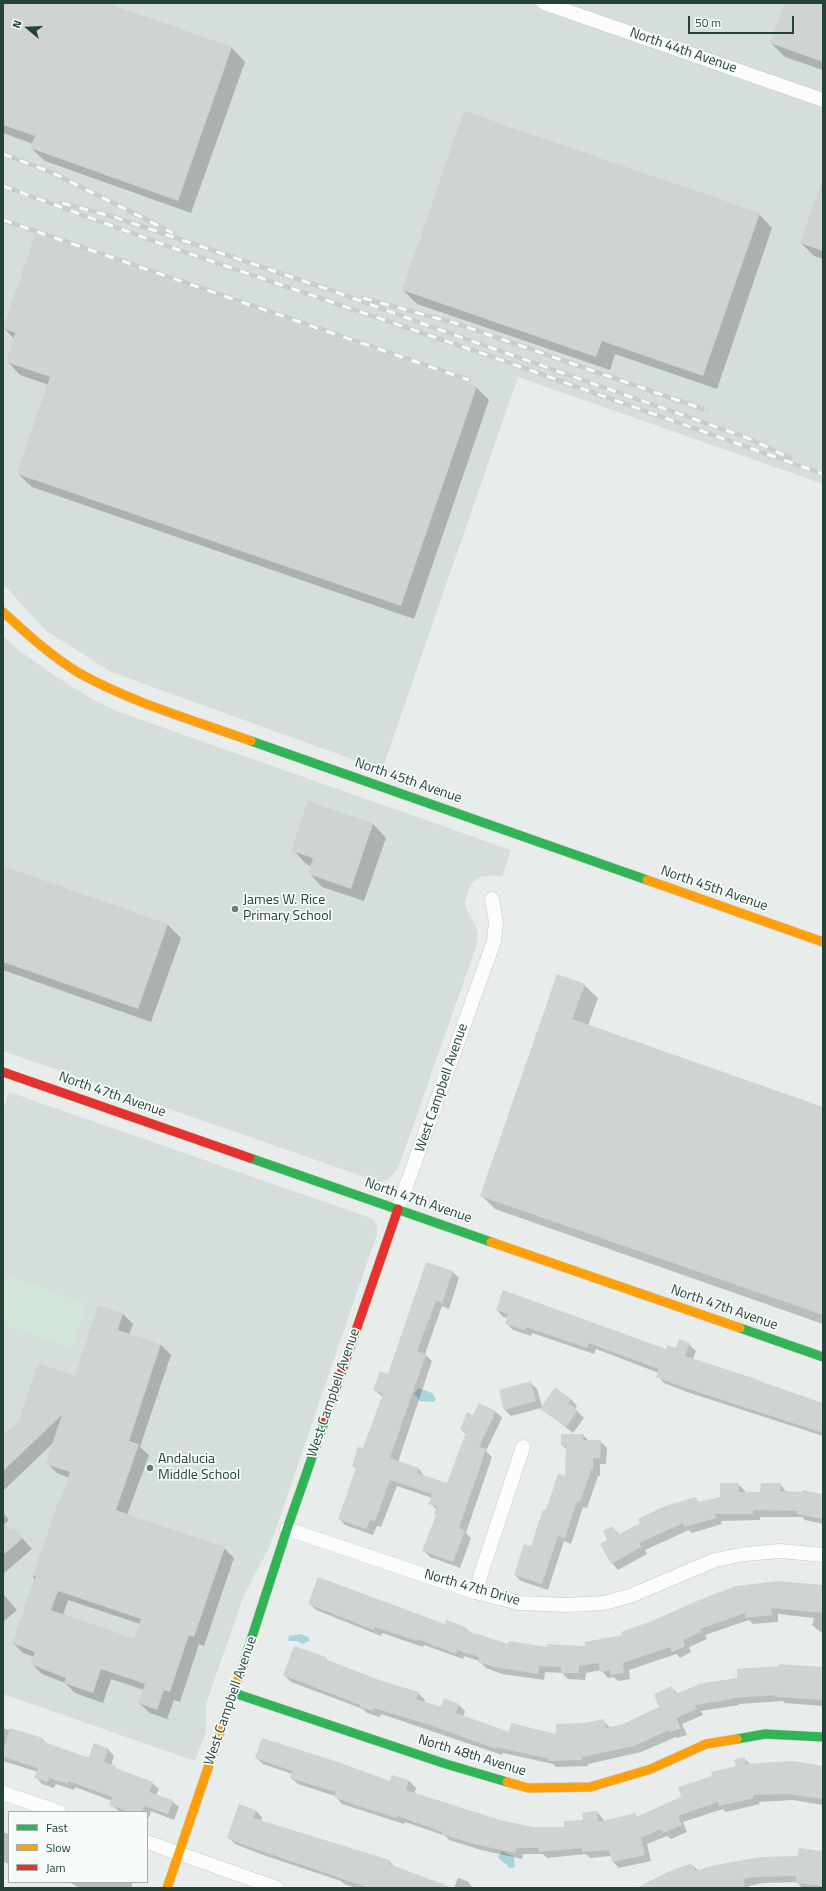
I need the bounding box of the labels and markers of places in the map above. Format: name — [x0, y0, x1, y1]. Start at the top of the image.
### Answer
place label: James W. Rice Primary School — [243, 893, 332, 926]
marker: James W. Rice Primary School — [230, 904, 240, 914]
place label: Andalucia Middle School — [158, 1452, 240, 1484]
marker: Andalucia Middle School — [145, 1463, 155, 1473]

